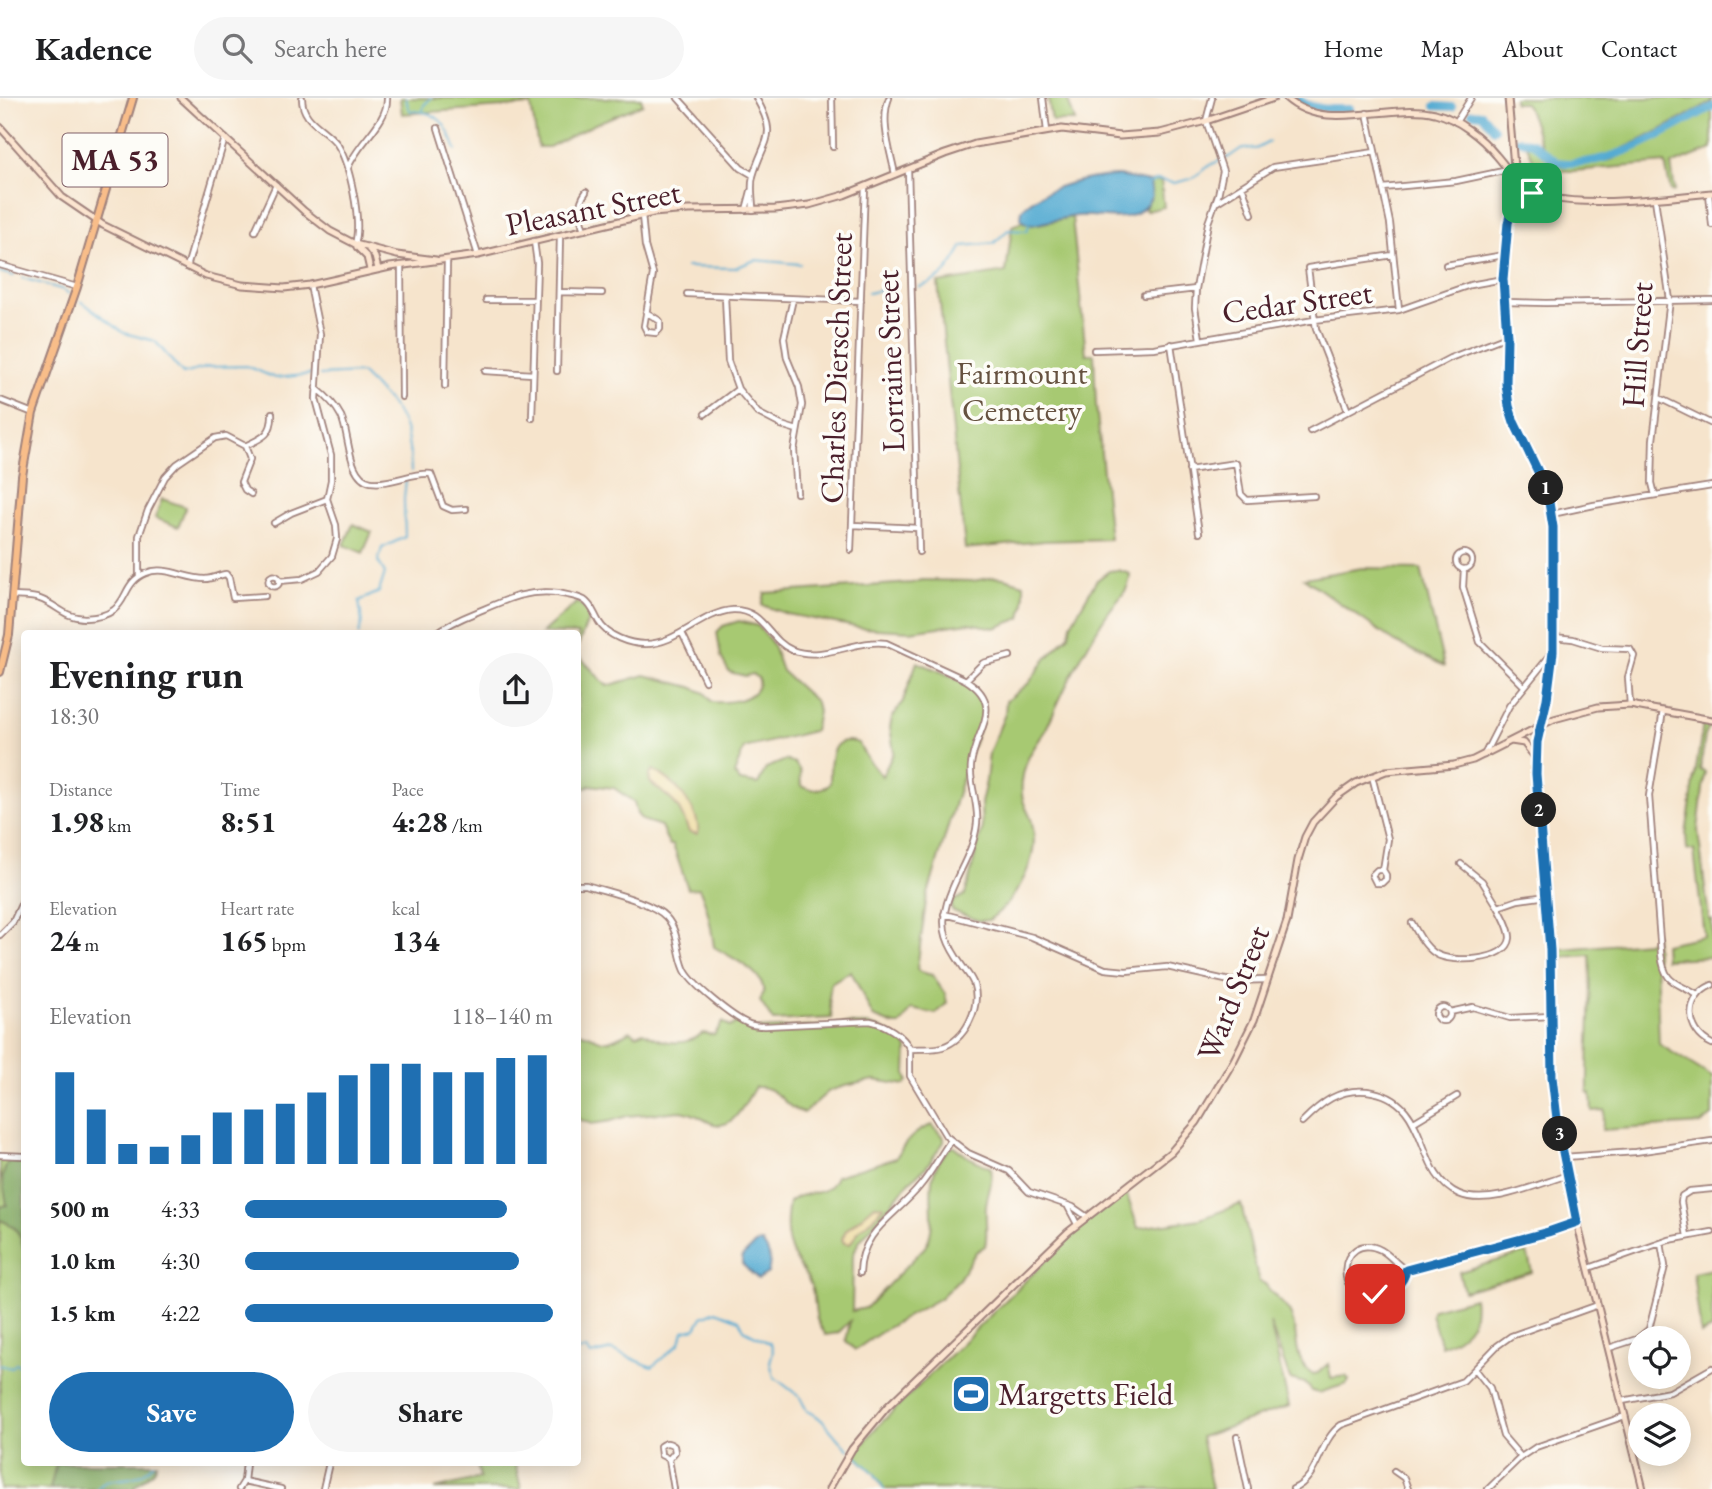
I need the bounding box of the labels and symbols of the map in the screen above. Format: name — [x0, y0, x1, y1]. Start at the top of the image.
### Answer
road number: MA 53 — [62, 134, 168, 186]
pin — [1502, 163, 1562, 223]
street label: Pleasant Street — [502, 170, 684, 246]
street label: Charles Diersch Street — [810, 232, 862, 504]
street label: Lorraine Street — [866, 269, 914, 453]
street label: Cedar Street — [1219, 271, 1375, 333]
street label: Hill Street — [1612, 281, 1662, 409]
park label: Fairmount Cemetery — [956, 352, 1088, 431]
pin: 1 — [1528, 470, 1564, 506]
pin: 2 — [1522, 792, 1556, 828]
street label: Ward Street — [1187, 919, 1279, 1067]
pin: 3 — [1542, 1116, 1578, 1152]
pin — [1345, 1264, 1405, 1324]
sports icon: Margetts Field — [950, 1373, 992, 1415]
place label: Margetts Field — [998, 1373, 1174, 1415]

